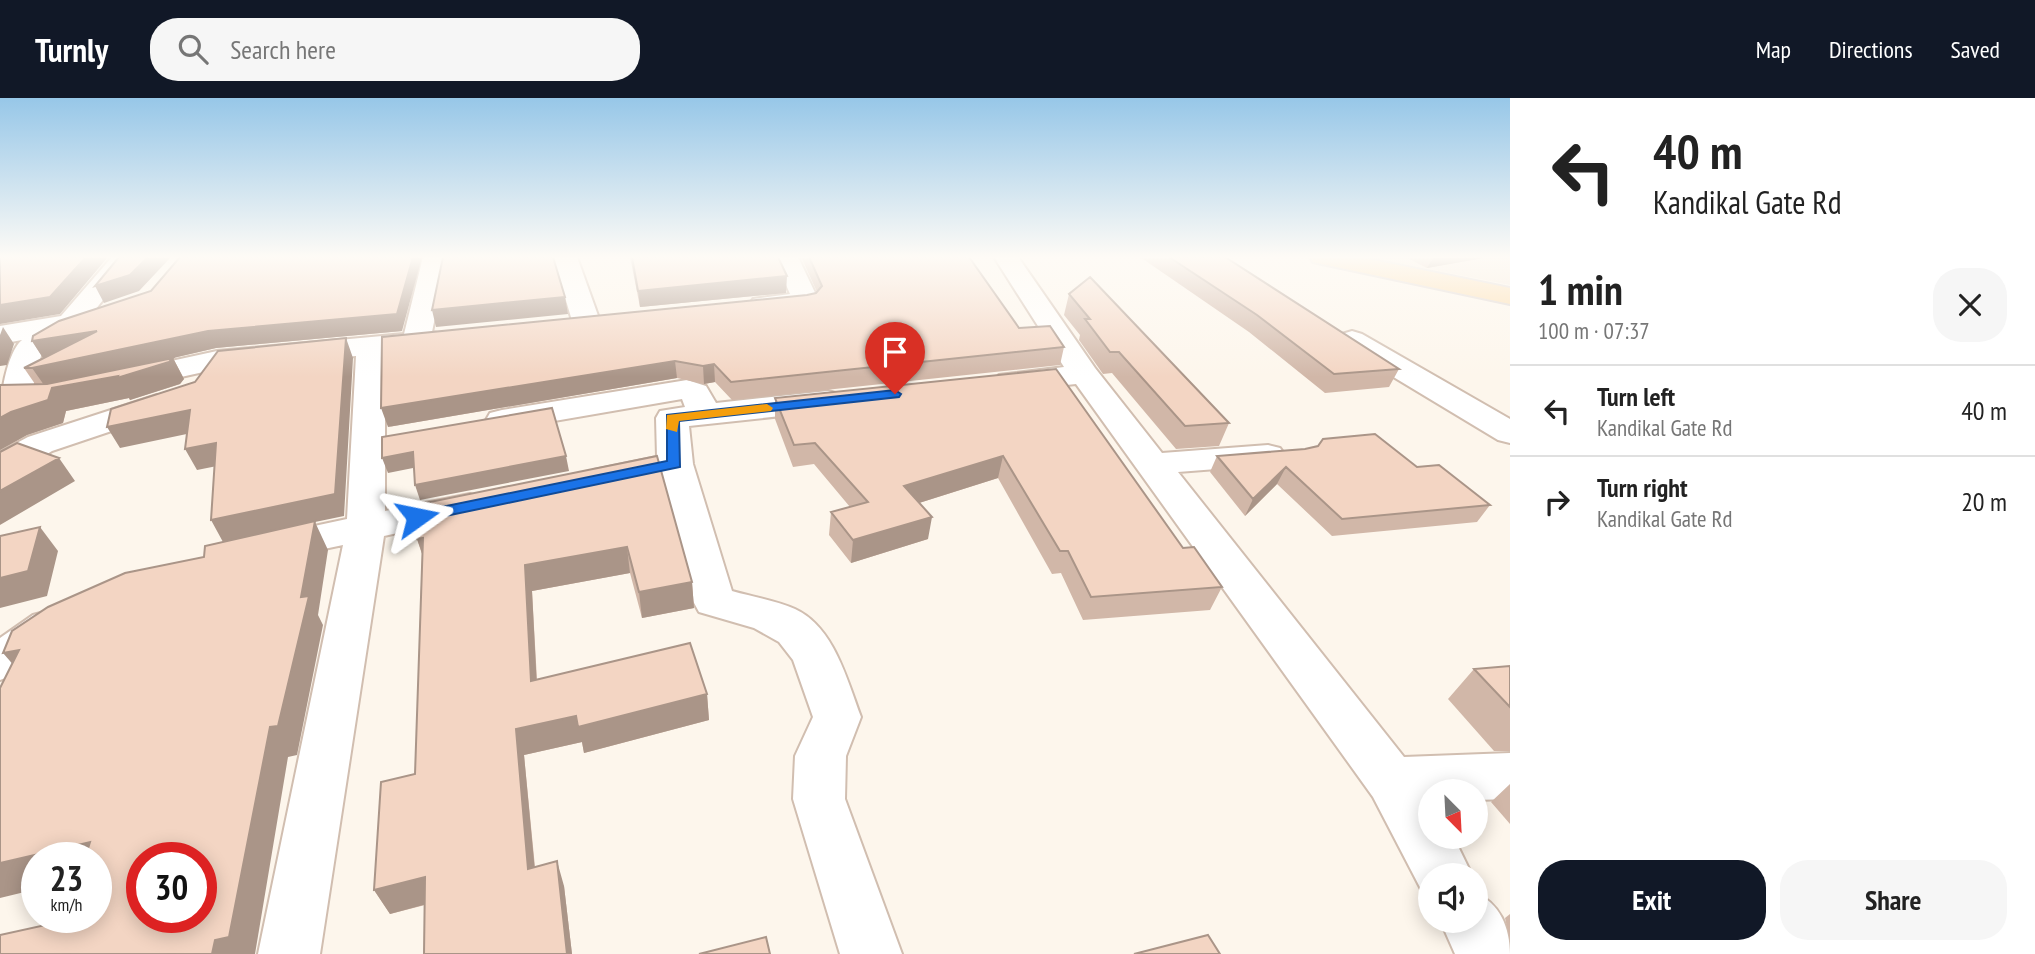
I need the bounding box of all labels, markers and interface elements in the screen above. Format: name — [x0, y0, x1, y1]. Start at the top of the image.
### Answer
search box — [150, 18, 640, 81]
text: Turnly — [35, 28, 108, 71]
icon: search — [174, 30, 212, 68]
text: Search here — [230, 33, 336, 66]
text: Map — [1756, 34, 1791, 65]
text: Directions — [1829, 34, 1913, 65]
text: Saved — [1951, 34, 2000, 65]
text: 40 m — [1653, 119, 1742, 183]
icon: left — [1538, 126, 1629, 217]
text: Kandikal Gate Rd — [1653, 181, 1842, 223]
text: 1 min — [1538, 262, 1623, 317]
button: close — [1933, 268, 2007, 342]
text: 100 m · 07:37 — [1538, 316, 1650, 345]
pin — [865, 322, 925, 394]
icon: arrive — [876, 333, 914, 371]
text: Turn left — [1597, 380, 1675, 413]
icon: left — [1538, 392, 1576, 430]
text: 40 m — [1961, 394, 2007, 427]
text: Kandikal Gate Rd — [1597, 413, 1733, 442]
text: Turn right — [1597, 471, 1688, 504]
position arrow — [380, 480, 454, 554]
icon: right — [1538, 483, 1576, 521]
text: 20 m — [1961, 485, 2007, 518]
text: Kandikal Gate Rd — [1597, 504, 1733, 533]
north arrow — [1418, 779, 1488, 849]
map controls — [1418, 779, 1488, 933]
speed limit sign: 30 — [126, 842, 217, 933]
text: 23 — [50, 855, 83, 901]
button: Exit — [1538, 860, 1766, 940]
button: Share — [1780, 860, 2007, 940]
button: sound — [1418, 863, 1488, 933]
text: km/h — [51, 893, 82, 916]

